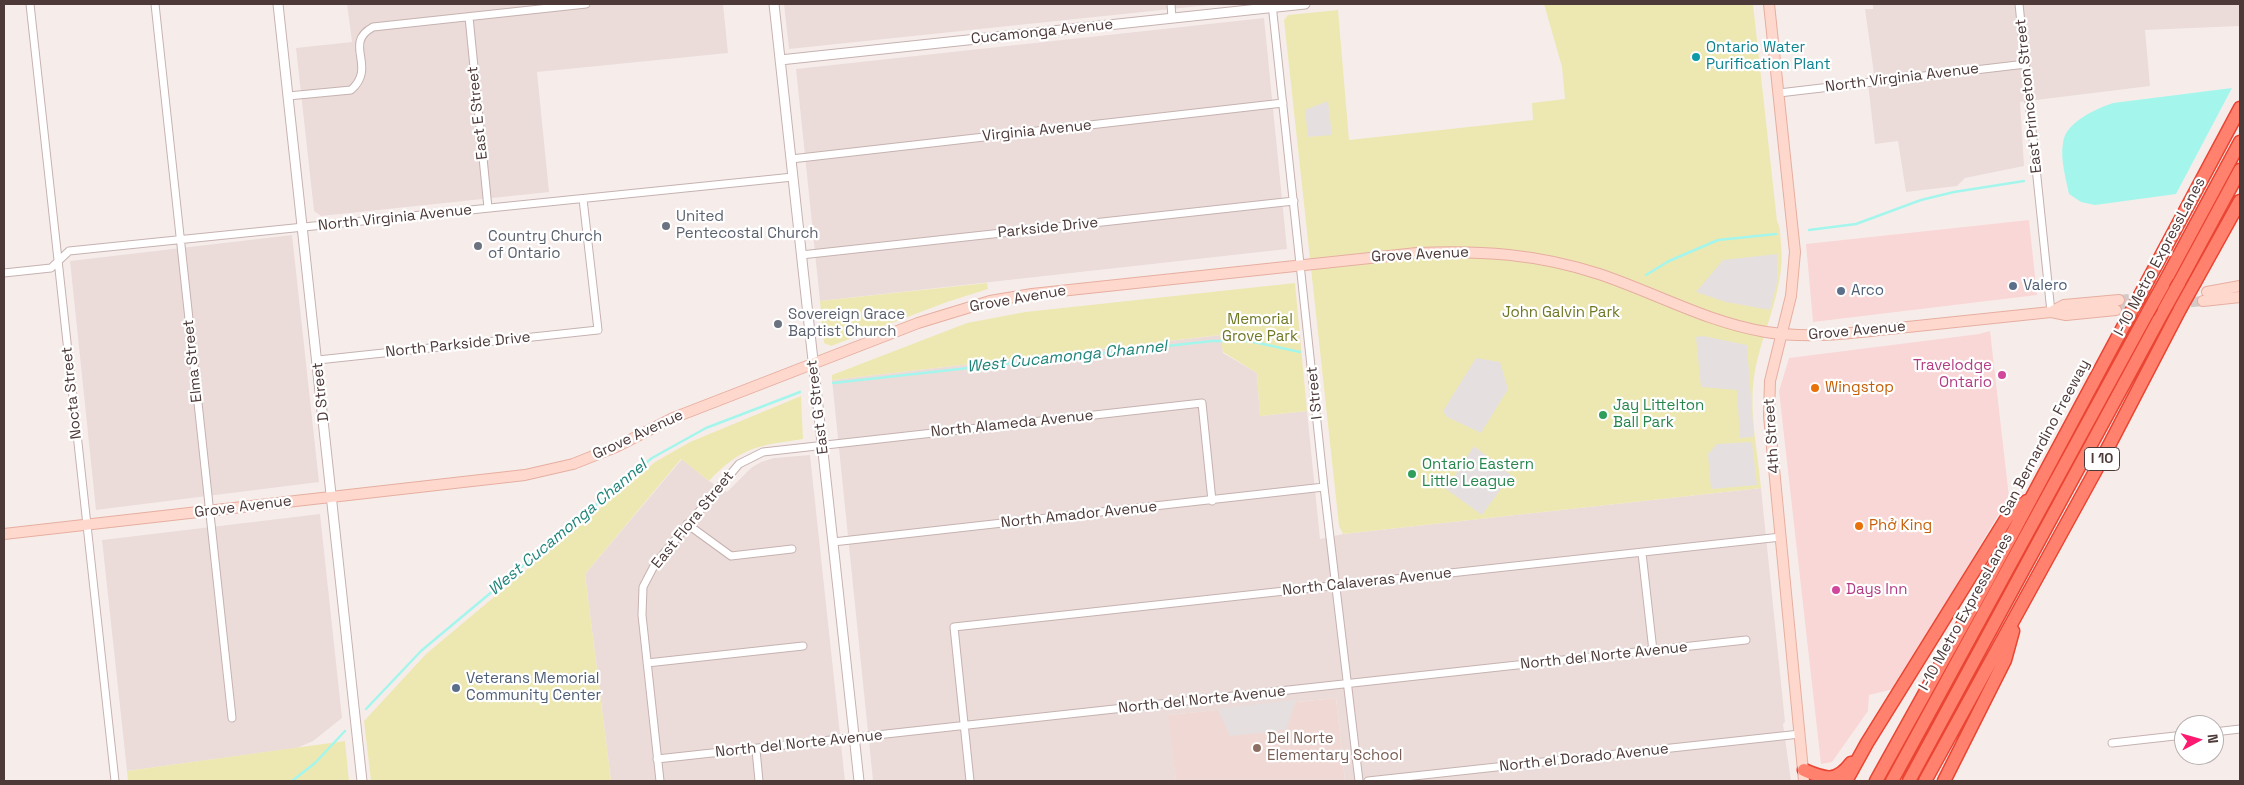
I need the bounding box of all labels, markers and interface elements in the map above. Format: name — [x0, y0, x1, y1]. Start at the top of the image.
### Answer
street label: Cucamonga Avenue — [970, 16, 1114, 48]
street label: East Princeton Street — [2012, 18, 2046, 174]
place label: Ontario Water Purification Plant — [1706, 39, 1831, 74]
marker: Ontario Water Purification Plant — [1690, 51, 1702, 63]
street label: North Virginia Avenue — [1824, 60, 1980, 96]
street label: East E Street — [464, 65, 492, 161]
street label: Virginia Avenue — [981, 116, 1093, 146]
street label: I-10 Metro ExpressLanes — [2110, 175, 2210, 339]
street label: North Virginia Avenue — [317, 201, 473, 235]
place label: United Pentecostal Church — [676, 208, 819, 243]
street label: Parkside Drive — [997, 214, 1099, 242]
marker: United Pentecostal Church — [660, 220, 672, 232]
place label: Country Church of Ontario — [488, 228, 602, 263]
marker: Country Church of Ontario — [472, 240, 484, 252]
street label: Grove Avenue — [1371, 243, 1469, 267]
place label: Valero — [2023, 277, 2068, 295]
marker: Valero — [2007, 280, 2019, 292]
street label: Grove Avenue — [968, 282, 1068, 316]
place label: Arco — [1851, 282, 1884, 300]
marker: Arco — [1835, 285, 1847, 297]
park label: John Galvin Park — [1502, 304, 1620, 322]
place label: Sovereign Grace Baptist Church — [788, 306, 905, 341]
park label: Memorial Grove Park — [1222, 311, 1298, 346]
marker: Sovereign Grace Baptist Church — [772, 318, 784, 330]
street label: Grove Avenue — [1808, 318, 1906, 344]
street label: Elma Street — [180, 319, 206, 403]
street label: North Parkside Drive — [385, 328, 531, 362]
water label: West Cucamonga Channel — [966, 337, 1168, 377]
street label: Nocta Street — [58, 346, 86, 440]
place label: Travelodge Ontario — [1913, 357, 1992, 392]
street label: San Bernardino Freeway — [1996, 357, 2094, 519]
street label: East G Street — [803, 359, 833, 455]
street label: D Street — [309, 361, 333, 423]
street label: I Street — [1303, 366, 1327, 420]
marker: Travelodge Ontario — [1996, 369, 2008, 381]
place label: Wingstop — [1825, 379, 1894, 397]
marker: Wingstop — [1809, 382, 1821, 394]
place label: Jay Littelton Ball Park — [1613, 397, 1704, 432]
street label: 4th Street — [1760, 398, 1784, 474]
street label: Grove Avenue — [590, 406, 686, 464]
street label: North Alameda Avenue — [930, 407, 1094, 441]
marker: Jay Littelton Ball Park — [1597, 409, 1609, 421]
road number: I 10 — [2084, 448, 2120, 470]
water label: West Cucamonga Channel — [485, 456, 651, 600]
place label: Ontario Eastern Little League — [1422, 456, 1534, 491]
street label: East Flora Street — [648, 468, 738, 572]
marker: Ontario Eastern Little League — [1406, 468, 1418, 480]
street label: Grove Avenue — [193, 492, 293, 522]
street label: North Amador Avenue — [1000, 498, 1158, 532]
place label: Phở King — [1869, 517, 1932, 535]
marker: Phở King — [1853, 520, 1865, 532]
street label: I-10 Metro ExpressLanes — [1915, 530, 2017, 694]
street label: North Calaveras Avenue — [1281, 564, 1453, 600]
place label: Days Inn — [1846, 581, 1907, 599]
marker: Days Inn — [1830, 584, 1842, 596]
street label: North del Norte Avenue — [1519, 638, 1689, 674]
place label: Veterans Memorial Community Center — [466, 670, 601, 705]
marker: Veterans Memorial Community Center — [450, 682, 462, 694]
street label: North del Norte Avenue — [1117, 682, 1287, 718]
north arrow — [2174, 715, 2224, 765]
street label: North del Norte Avenue — [714, 726, 884, 762]
place label: Del Norte Elementary School — [1267, 730, 1403, 765]
text: N — [2203, 733, 2222, 744]
street label: North el Dorado Avenue — [1499, 740, 1669, 776]
marker: Del Norte Elementary School — [1251, 742, 1263, 754]

